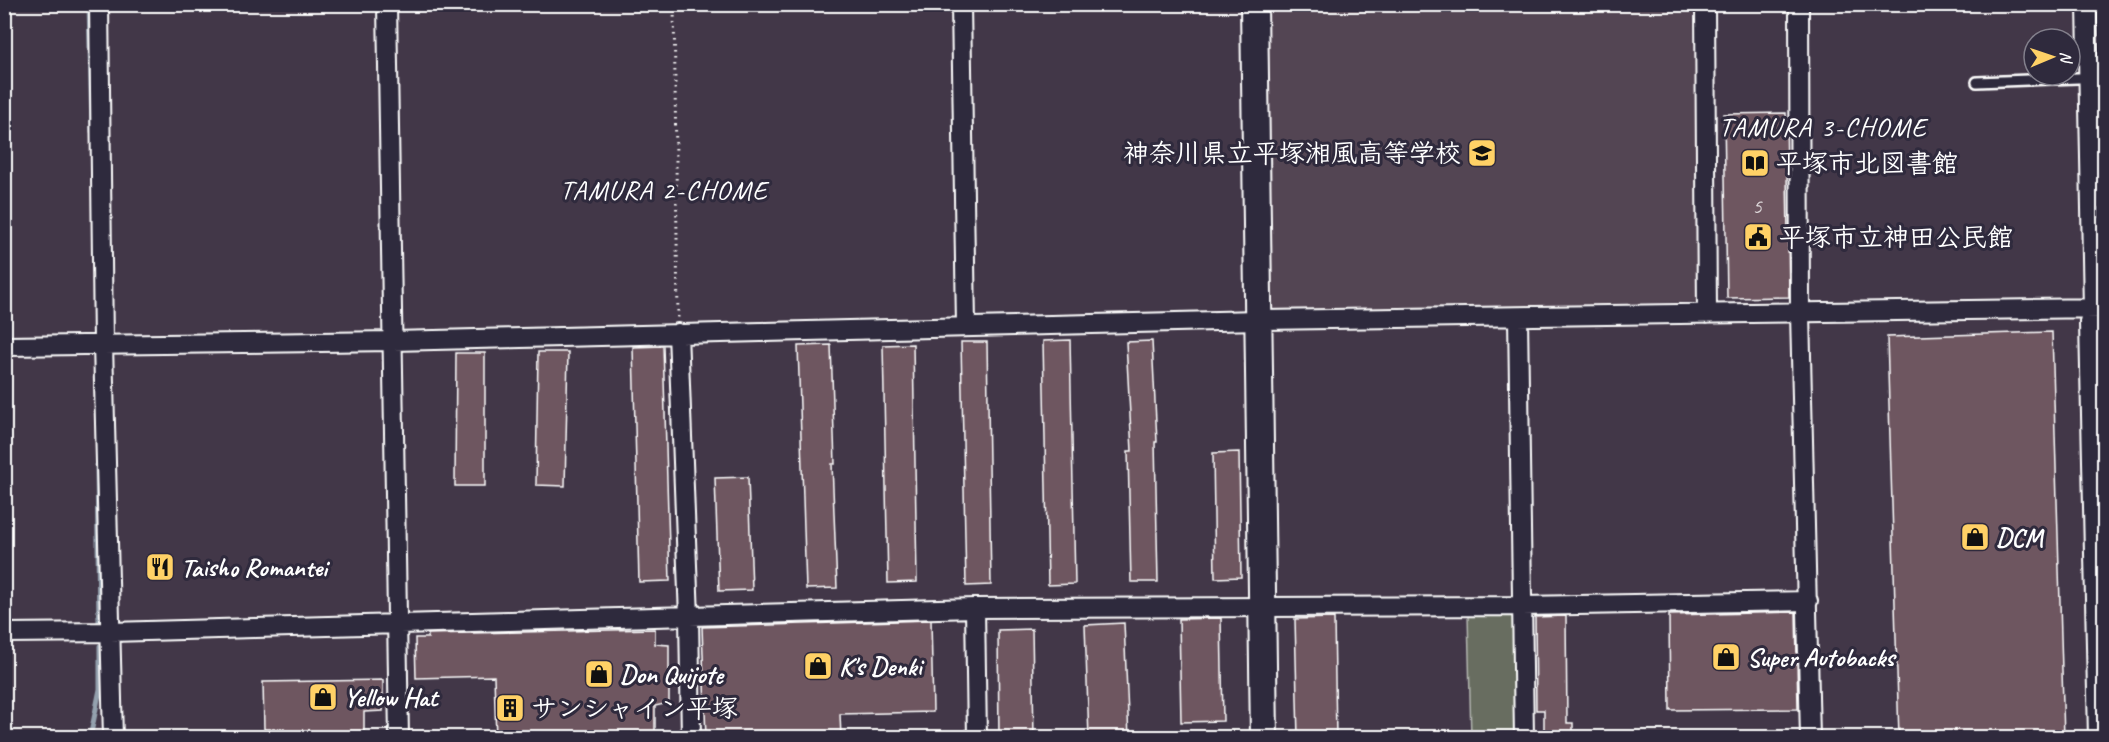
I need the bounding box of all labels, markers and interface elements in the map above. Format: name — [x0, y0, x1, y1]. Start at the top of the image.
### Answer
north arrow — [2022, 27, 2082, 87]
text: N — [2056, 51, 2076, 65]
district label: TAMURA 3-CHOME — [1719, 110, 1929, 144]
place label: 神奈川県立平塚湘風高等学校 — [1123, 137, 1461, 170]
school or university icon: 神奈川県立平塚湘風高等学校 — [1466, 137, 1498, 169]
library icon: 平塚市北図書館 — [1739, 147, 1771, 179]
place label: 平塚市北図書館 — [1776, 147, 1958, 180]
district label: TAMURA 2-CHOME — [560, 173, 770, 207]
house number: 5 — [1752, 192, 1763, 220]
public building icon: 平塚市立神田公民館 — [1742, 221, 1774, 253]
place label: 平塚市立神田公民館 — [1779, 221, 2013, 254]
shop icon: DCM — [1959, 521, 1991, 553]
place label: DCM — [1996, 521, 2045, 554]
restaurant icon: Taisho Romantei — [144, 551, 176, 583]
place label: Taisho Romantei — [181, 551, 331, 584]
shop icon: Super Autobacks — [1710, 641, 1742, 673]
place label: Super Autobacks — [1747, 641, 1897, 674]
shop icon: K's Denki — [802, 650, 834, 682]
place label: K's Denki — [839, 650, 925, 683]
shop icon: Don Quijote — [583, 658, 615, 690]
place label: Don Quijote — [620, 658, 725, 691]
shop icon: Yellow Hat — [307, 681, 339, 713]
place label: Yellow Hat — [344, 681, 440, 714]
building icon: サンシャイン平塚 — [494, 692, 526, 724]
place label: サンシャイン平塚 — [531, 692, 738, 725]

